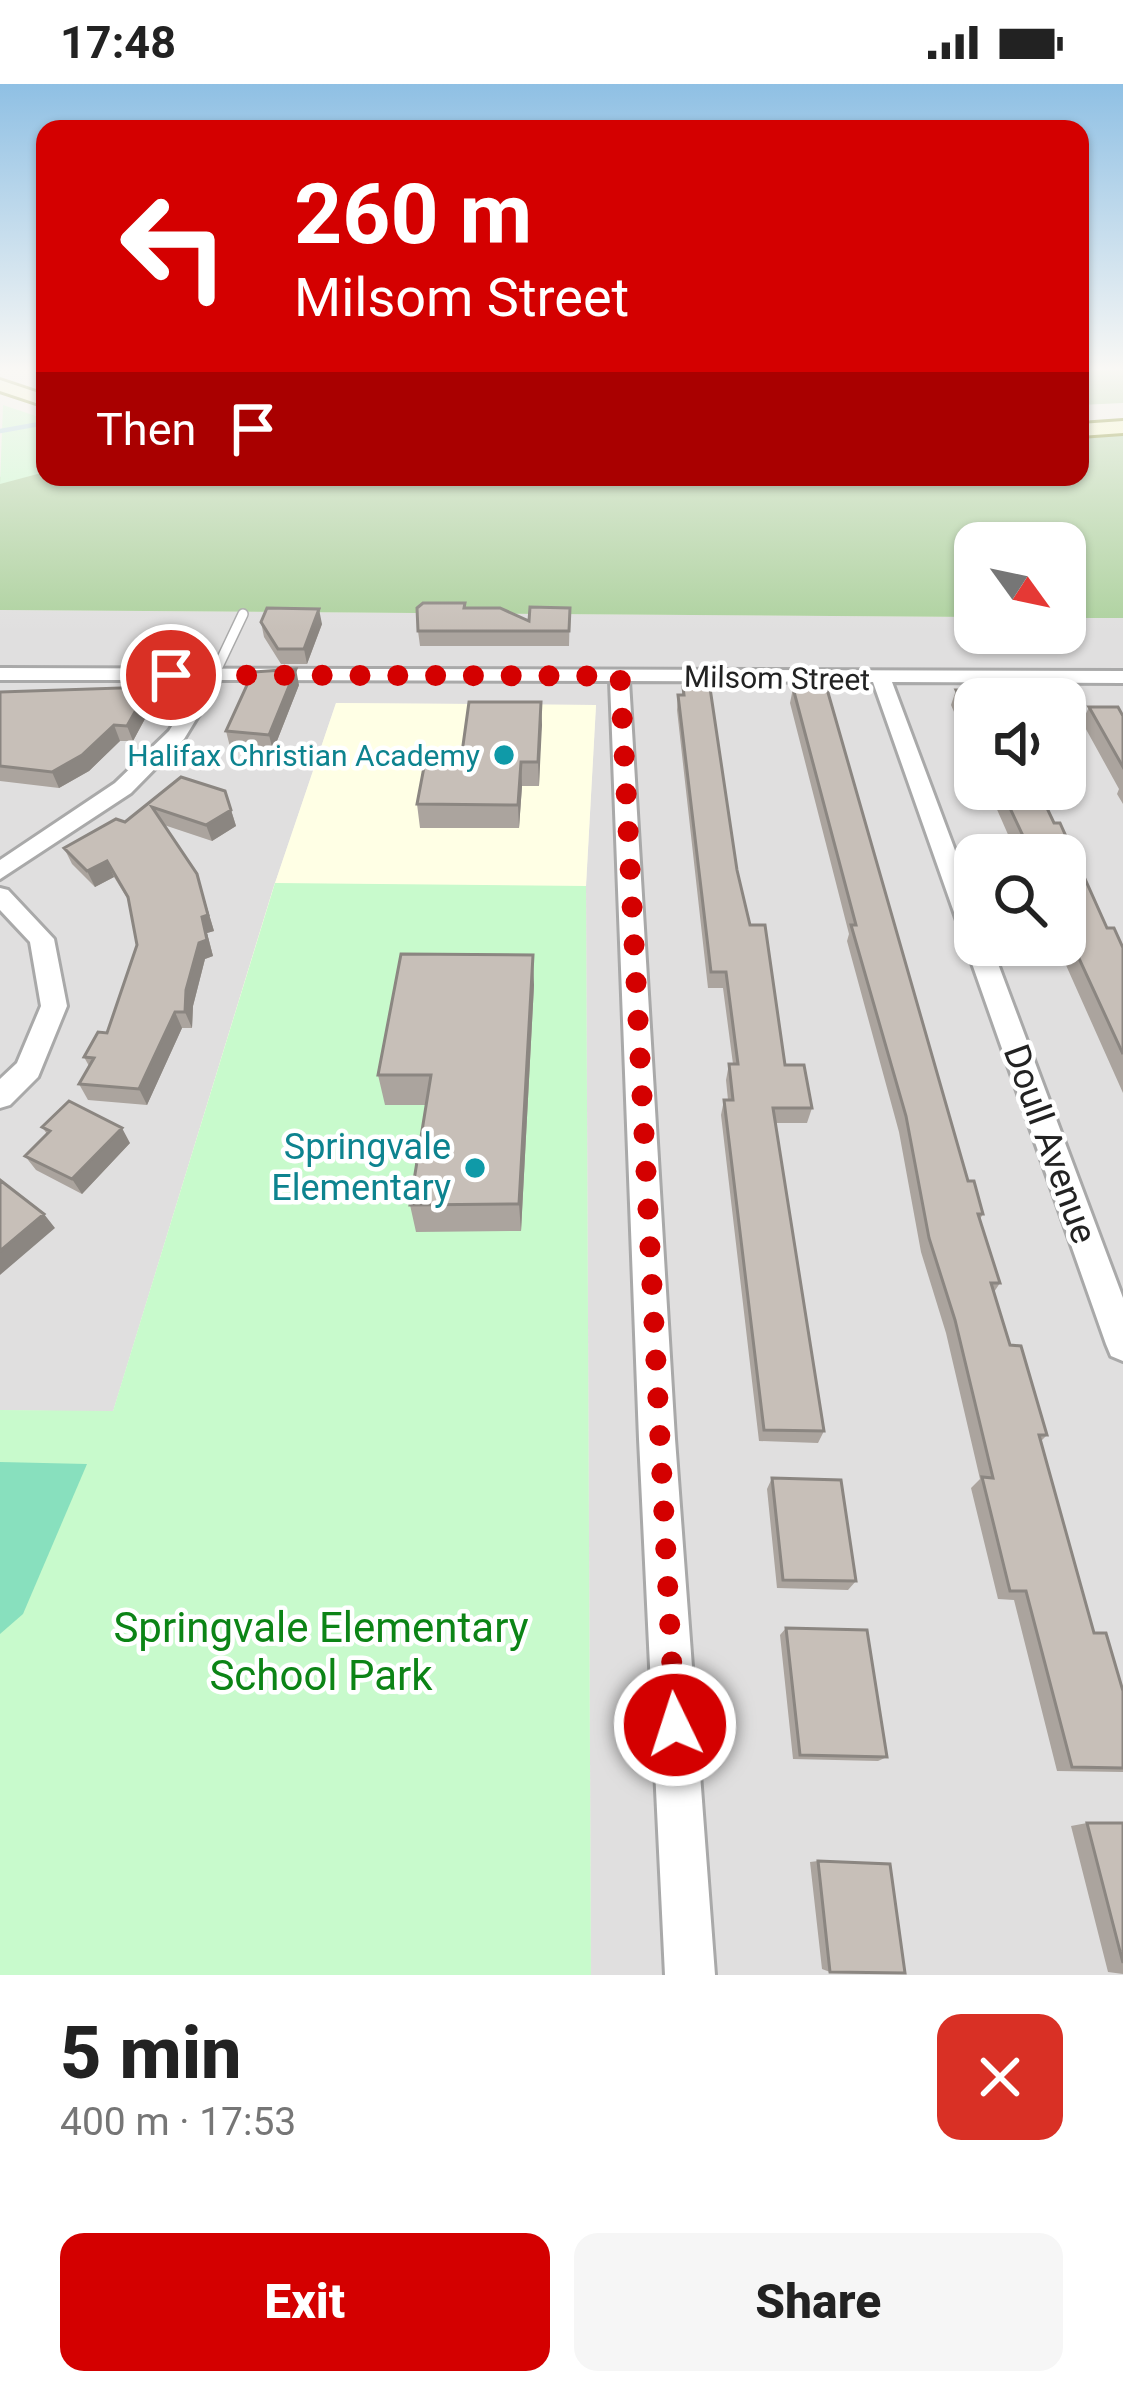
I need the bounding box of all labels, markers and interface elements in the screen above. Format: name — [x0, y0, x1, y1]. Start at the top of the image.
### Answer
text: 17:48 — [60, 16, 176, 69]
text: 260 m — [294, 165, 532, 264]
icon: left — [96, 168, 252, 324]
text: Milsom Street — [294, 266, 629, 329]
icon: arrive — [220, 396, 286, 462]
text: Then — [96, 403, 196, 456]
north arrow — [954, 522, 1086, 654]
map controls — [954, 522, 1086, 966]
pin — [120, 624, 222, 726]
icon: arrive — [138, 642, 204, 708]
street label: Milsom Street — [684, 659, 870, 697]
button: sound — [954, 678, 1086, 810]
place label: Halifax Christian Academy — [127, 738, 480, 773]
marker: Halifax Christian Academy — [491, 742, 517, 768]
button: search — [954, 834, 1086, 966]
street label: Doull Avenue — [995, 1039, 1105, 1249]
place label: Springvale Elementary — [271, 1126, 451, 1209]
marker: Springvale Elementary — [462, 1155, 488, 1181]
park label: Springvale Elementary School Park — [113, 1603, 529, 1700]
position arrow — [612, 1662, 738, 1788]
text: 5 min — [60, 2011, 242, 2096]
button: close — [937, 2014, 1063, 2140]
text: 400 m · 17:53 — [60, 2099, 296, 2145]
button: Exit — [60, 2233, 550, 2371]
button: Share — [574, 2233, 1063, 2371]

